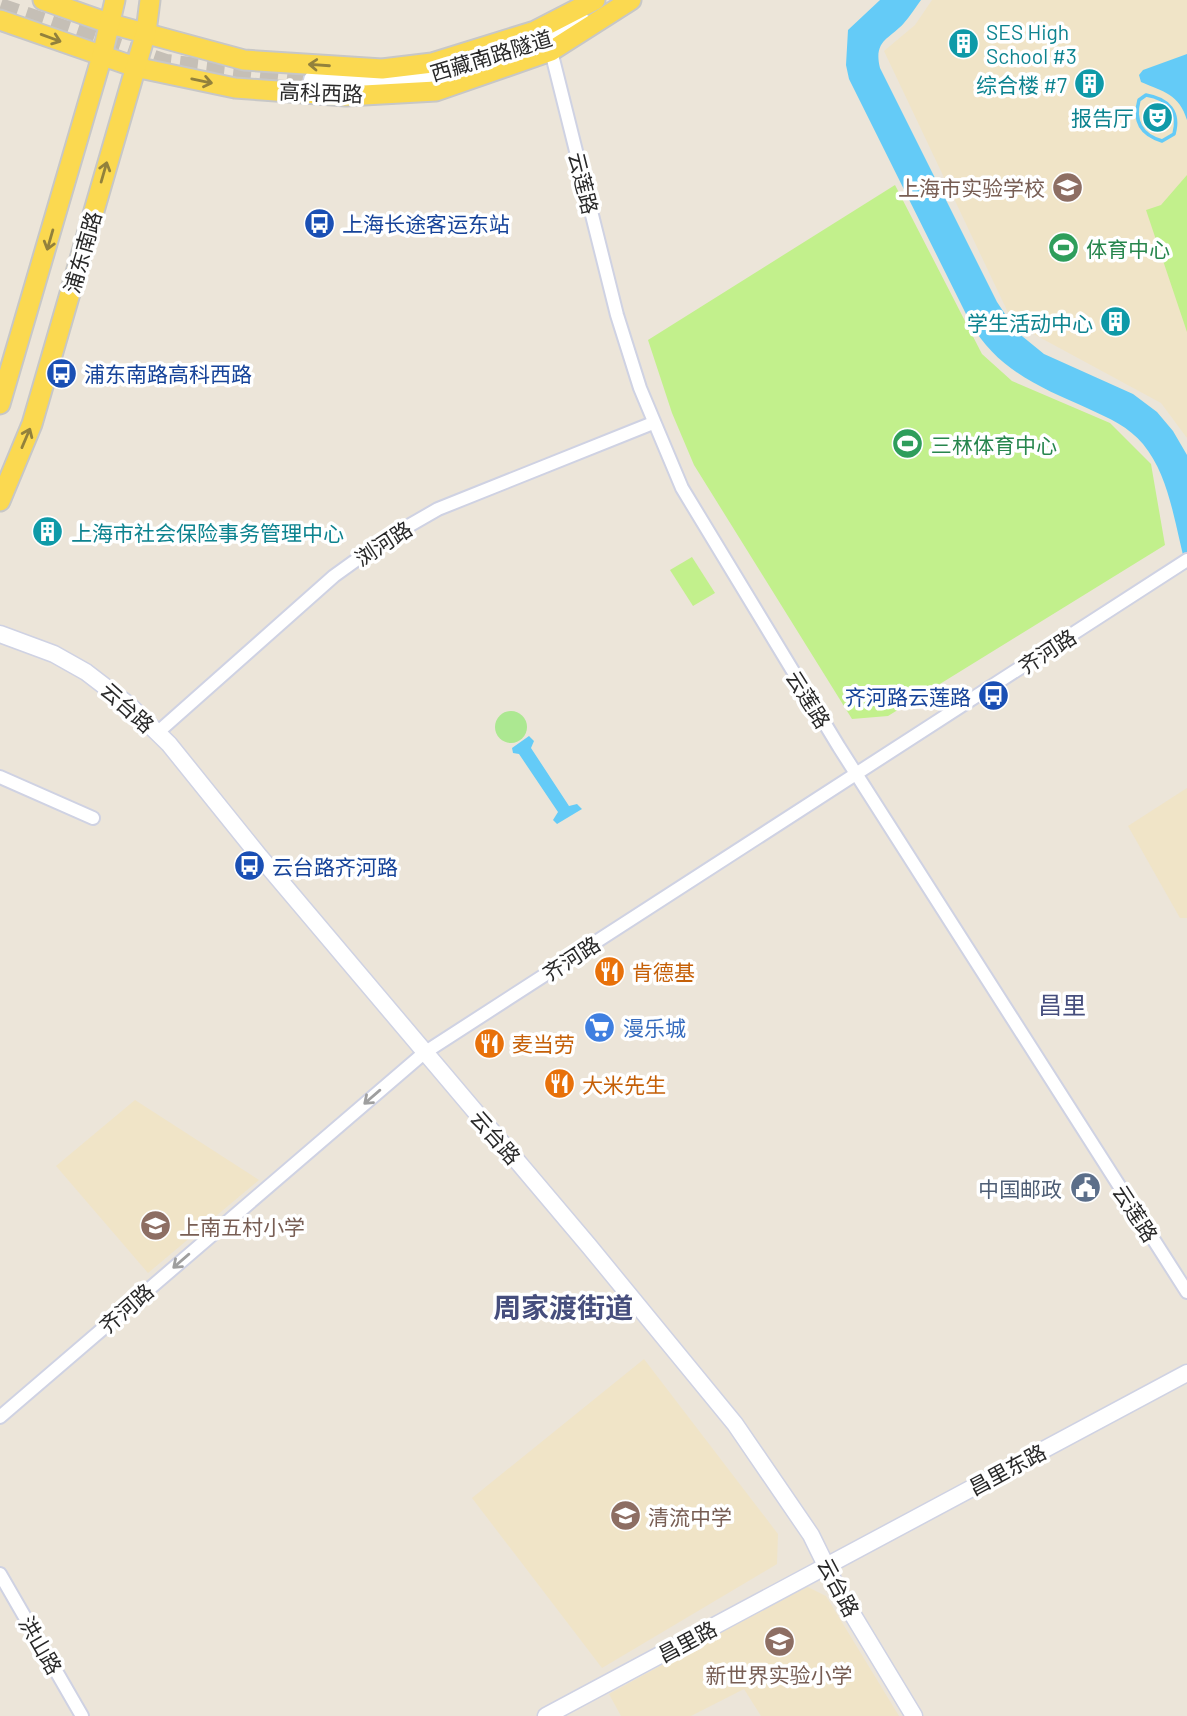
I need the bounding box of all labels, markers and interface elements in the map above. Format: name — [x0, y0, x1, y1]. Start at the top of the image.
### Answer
place label: SES High School #3 — [986, 19, 1077, 68]
street label: 西藏南路隧道 — [427, 25, 555, 85]
building icon: SES High School #3 — [946, 26, 980, 60]
one-way arrow — [40, 32, 62, 45]
one-way arrow — [308, 58, 331, 71]
building icon: 综合楼 #7 — [1073, 67, 1107, 101]
place label: 综合楼 #7 — [976, 72, 1067, 97]
one-way arrow — [190, 75, 213, 88]
street label: 高科西路 — [279, 78, 363, 106]
theatre icon: 报告厅 — [1140, 100, 1174, 134]
place label: 报告厅 — [1071, 105, 1134, 130]
street label: 云莲路 — [564, 149, 604, 217]
one-way arrow — [99, 162, 112, 184]
school or university icon: 上海市实验学校 — [1051, 170, 1085, 204]
place label: 上海市实验学校 — [898, 175, 1045, 200]
bus stop icon: 上海长途客运东站 — [302, 206, 336, 240]
street label: 浦东南路 — [58, 208, 106, 296]
place label: 上海长途客运东站 — [342, 211, 510, 236]
one-way arrow — [42, 229, 55, 251]
sports icon: 体育中心 — [1046, 231, 1080, 265]
place label: 体育中心 — [1086, 236, 1170, 261]
building icon: 学生活动中心 — [1099, 305, 1133, 339]
place label: 学生活动中心 — [967, 310, 1093, 335]
bus stop icon: 浦东南路高科西路 — [44, 356, 78, 390]
place label: 浦东南路高科西路 — [84, 361, 252, 386]
one-way arrow — [21, 427, 34, 449]
sports icon: 三林体育中心 — [891, 427, 925, 461]
place label: 三林体育中心 — [931, 432, 1057, 457]
building icon: 上海市社会保险事务管理中心 — [31, 515, 65, 549]
street label: 浏河路 — [350, 515, 416, 571]
place label: 上海市社会保险事务管理中心 — [71, 520, 344, 545]
street label: 齐河路 — [1014, 623, 1080, 679]
street label: 云莲路 — [782, 666, 836, 732]
street label: 云台路 — [96, 677, 160, 737]
bus stop icon: 齐河路云莲路 — [977, 679, 1011, 713]
place label: 齐河路云莲路 — [845, 684, 971, 709]
bus stop icon: 云台路齐河路 — [232, 849, 266, 883]
place label: 云台路齐河路 — [272, 854, 398, 879]
street label: 齐河路 — [538, 930, 604, 986]
restaurant icon: 肯德基 — [592, 954, 626, 988]
place label: 肯德基 — [632, 959, 695, 984]
district label: 昌里 — [1038, 990, 1086, 1019]
supermarket icon: 漫乐城 — [583, 1010, 617, 1044]
place label: 漫乐城 — [623, 1015, 686, 1040]
restaurant icon: 麦当劳 — [472, 1026, 506, 1060]
place label: 麦当劳 — [512, 1031, 575, 1056]
restaurant icon: 大米先生 — [542, 1067, 576, 1101]
place label: 大米先生 — [582, 1072, 666, 1097]
one-way arrow — [363, 1089, 381, 1105]
street label: 云台路 — [466, 1105, 526, 1169]
public building icon: 中国邮政 — [1068, 1171, 1102, 1205]
place label: 中国邮政 — [978, 1176, 1062, 1201]
street label: 云莲路 — [1108, 1180, 1164, 1246]
school or university icon: 上南五村小学 — [139, 1209, 173, 1243]
place label: 上南五村小学 — [179, 1214, 305, 1239]
one-way arrow — [172, 1253, 190, 1269]
street label: 齐河路 — [94, 1278, 158, 1338]
district label: 周家渡街道 — [493, 1290, 633, 1324]
street label: 昌里东路 — [964, 1438, 1050, 1500]
school or university icon: 清流中学 — [608, 1499, 642, 1533]
place label: 清流中学 — [648, 1504, 732, 1529]
street label: 云台路 — [813, 1553, 865, 1621]
street label: 洪山路 — [14, 1611, 68, 1679]
street label: 昌里路 — [653, 1615, 721, 1667]
school or university icon: 新世界实验小学 — [762, 1625, 796, 1659]
place label: 新世界实验小学 — [706, 1662, 853, 1687]

